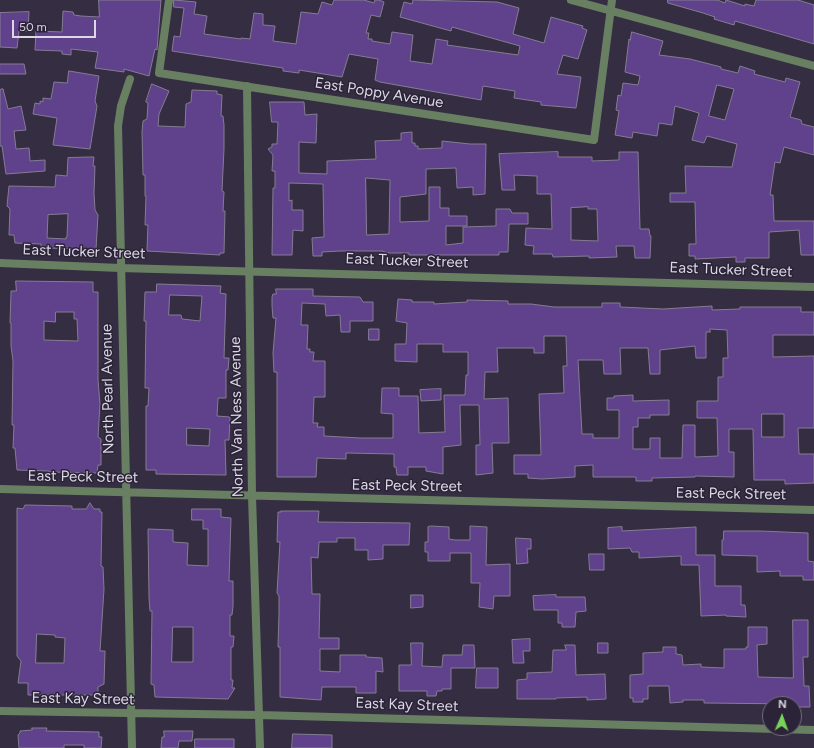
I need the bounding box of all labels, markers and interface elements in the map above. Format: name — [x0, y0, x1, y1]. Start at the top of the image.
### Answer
scale bar — [14, 12, 98, 38]
text: 50 m — [19, 20, 47, 34]
street label: East Poppy Avenue — [313, 74, 445, 112]
street label: East Tucker Street — [22, 241, 146, 263]
street label: East Tucker Street — [345, 250, 469, 272]
street label: East Tucker Street — [669, 259, 793, 281]
street label: North Pearl Avenue — [98, 324, 118, 454]
street label: North Van Ness Avenue — [227, 336, 247, 498]
street label: East Peck Street — [27, 467, 139, 487]
street label: East Peck Street — [351, 476, 463, 496]
street label: East Peck Street — [675, 484, 787, 504]
street label: East Kay Street — [31, 689, 135, 709]
street label: East Kay Street — [355, 694, 459, 716]
north arrow — [762, 696, 802, 736]
text: N — [778, 698, 787, 711]

